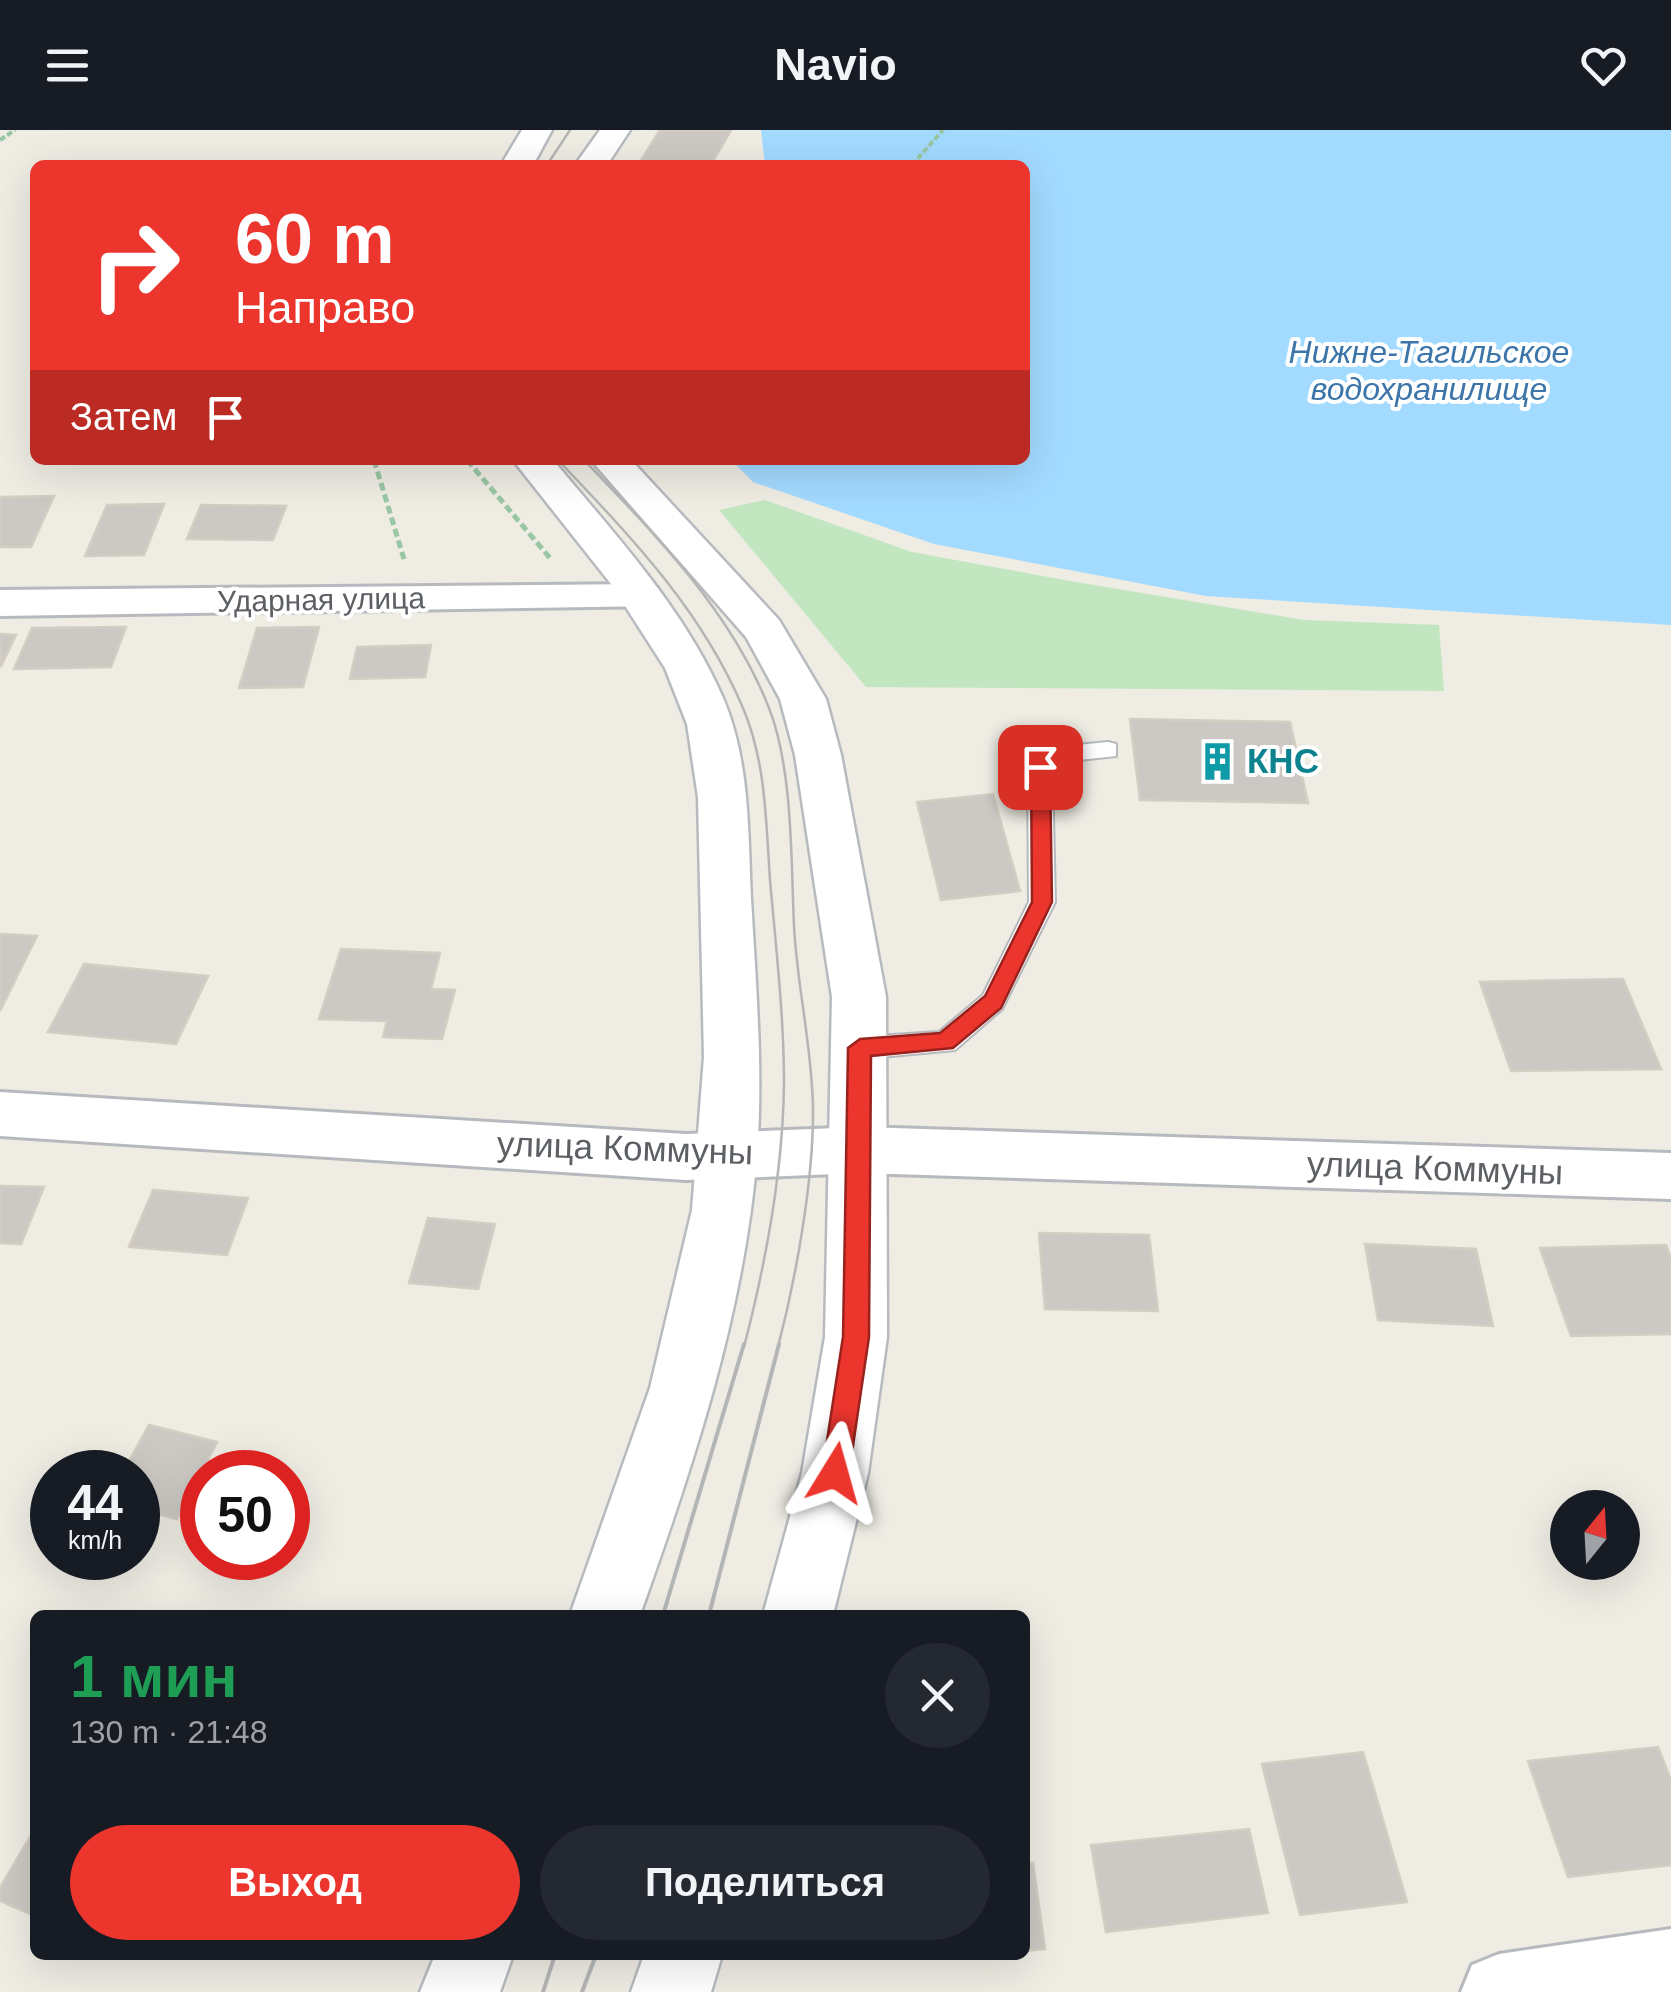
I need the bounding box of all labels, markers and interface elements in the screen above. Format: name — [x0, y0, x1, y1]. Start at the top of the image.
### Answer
icon: menu — [40, 38, 95, 93]
icon: heart — [1576, 38, 1631, 93]
text: Navio — [774, 39, 897, 90]
icon: right — [70, 200, 200, 330]
text: 60 m — [235, 200, 395, 278]
text: Направо — [235, 282, 415, 333]
water label: Нижне-Тагильское водохранилище — [1289, 334, 1569, 407]
icon: arrive — [198, 390, 253, 445]
text: Затем — [70, 396, 178, 438]
street label: Ударная улица — [217, 581, 426, 618]
pin — [998, 725, 1083, 810]
icon: arrive — [1013, 740, 1068, 795]
building icon: КНС — [1196, 740, 1238, 782]
place label: КНС — [1247, 741, 1319, 780]
street label: улица Коммуны — [496, 1124, 754, 1171]
street label: улица Коммуны — [1306, 1144, 1564, 1191]
position arrow — [783, 1421, 887, 1525]
speed limit sign: 50 — [180, 1450, 310, 1580]
text: 44 — [67, 1475, 123, 1531]
north arrow — [1550, 1490, 1640, 1580]
map controls — [1550, 1490, 1640, 1580]
text: km/h — [68, 1526, 122, 1554]
text: 1 мин — [70, 1643, 238, 1710]
button: close — [885, 1643, 990, 1748]
text: 130 m · 21:48 — [70, 1714, 267, 1750]
button: Выход — [70, 1825, 520, 1940]
button: Поделиться — [540, 1825, 990, 1940]

